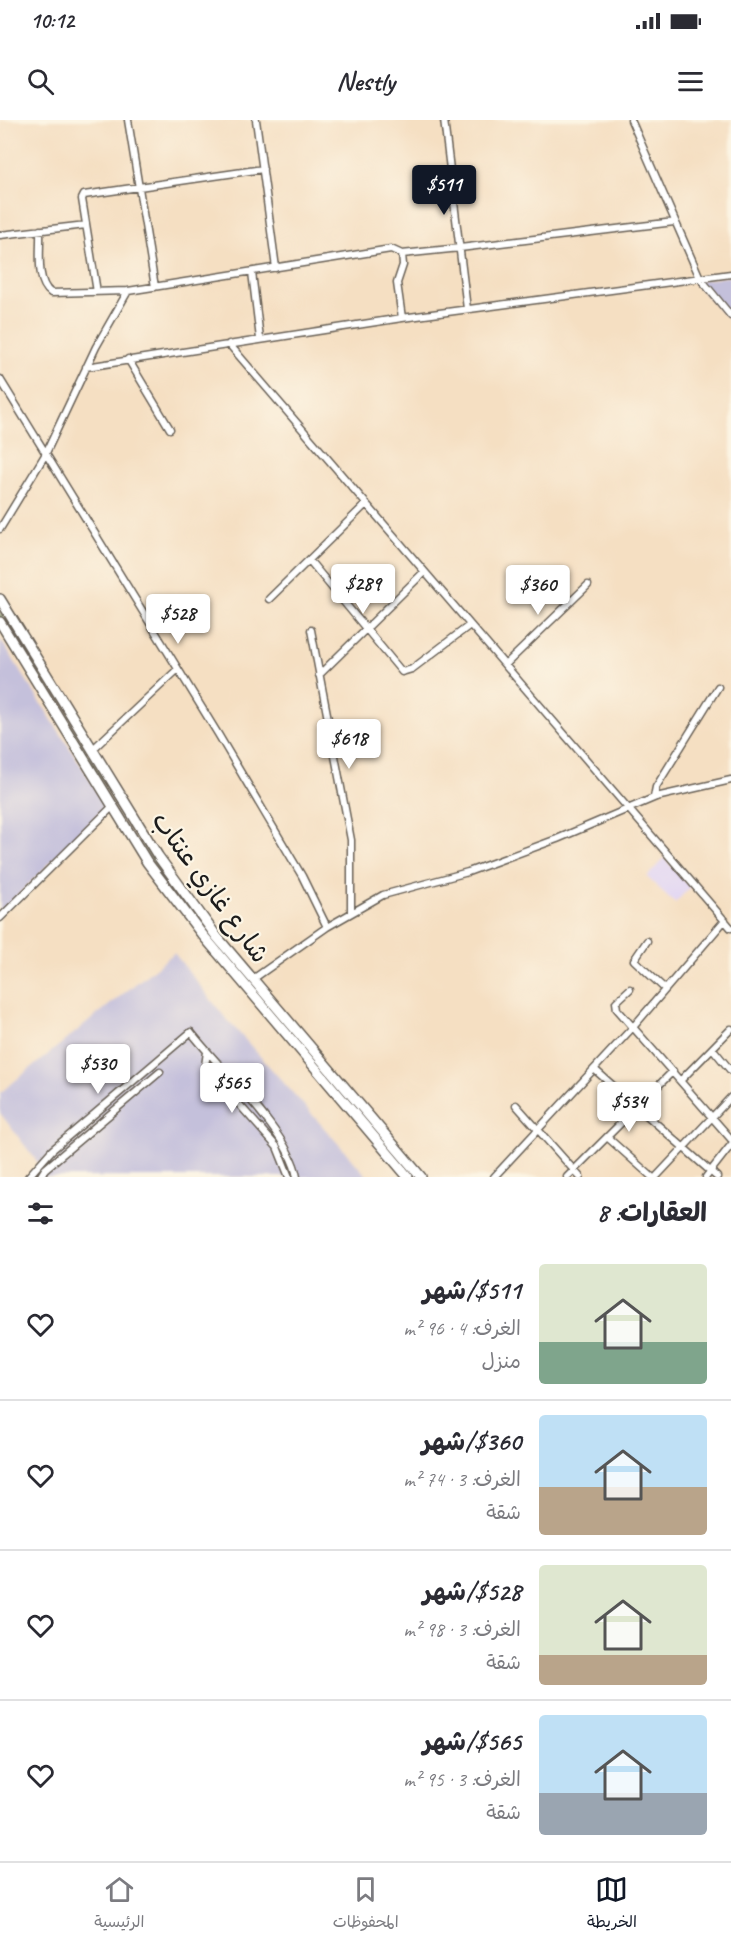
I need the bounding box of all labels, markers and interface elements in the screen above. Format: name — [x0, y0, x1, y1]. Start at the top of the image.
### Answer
text: 10:12 — [30, 7, 74, 35]
text: Nestly — [336, 64, 395, 98]
icon: search — [24, 65, 57, 98]
icon: menu — [674, 65, 707, 98]
pin: $511 — [408, 165, 480, 216]
text: $511 — [426, 172, 462, 197]
pin: $289 — [327, 564, 399, 615]
pin: $360 — [502, 565, 574, 616]
text: $289 — [345, 571, 381, 596]
text: $360 — [520, 572, 556, 597]
pin: $528 — [142, 594, 214, 645]
text: $528 — [160, 601, 196, 626]
pin: $618 — [313, 719, 385, 770]
text: $618 — [331, 726, 367, 751]
street label: شارع غازي عنتاب — [143, 805, 277, 971]
pin: $530 — [62, 1044, 134, 1095]
text: $530 — [80, 1051, 116, 1076]
pin: $565 — [196, 1063, 268, 1114]
text: $565 — [214, 1070, 250, 1095]
pin: $534 — [593, 1082, 665, 1133]
text: $534 — [611, 1089, 647, 1114]
text: العقارات: 8 — [597, 1196, 707, 1229]
icon: filters — [24, 1197, 57, 1230]
text: $511/شهر — [423, 1274, 521, 1307]
icon: home — [587, 1288, 659, 1360]
icon: heart — [24, 1308, 57, 1341]
text: الغرف: 4 · 96 m² — [403, 1316, 521, 1341]
text: منزل — [482, 1349, 521, 1374]
text: $360/شهر — [422, 1425, 521, 1458]
icon: home — [587, 1439, 659, 1511]
icon: heart — [24, 1459, 57, 1492]
text: الغرف: 3 · 74 m² — [403, 1467, 521, 1492]
text: شقة — [486, 1500, 521, 1525]
text: $528/شهر — [423, 1575, 521, 1608]
icon: home — [587, 1589, 659, 1661]
icon: heart — [24, 1609, 57, 1642]
text: الغرف: 3 · 98 m² — [403, 1617, 521, 1642]
text: شقة — [486, 1650, 521, 1675]
text: $565/شهر — [423, 1725, 521, 1758]
icon: home — [587, 1739, 659, 1811]
icon: heart — [24, 1759, 57, 1792]
text: الغرف: 3 · 95 m² — [403, 1767, 521, 1792]
text: شقة — [486, 1800, 521, 1825]
tab: الرئيسية — [94, 1873, 144, 1936]
tab: المحفوظات — [333, 1873, 399, 1936]
tab: الخريطة — [587, 1873, 637, 1936]

